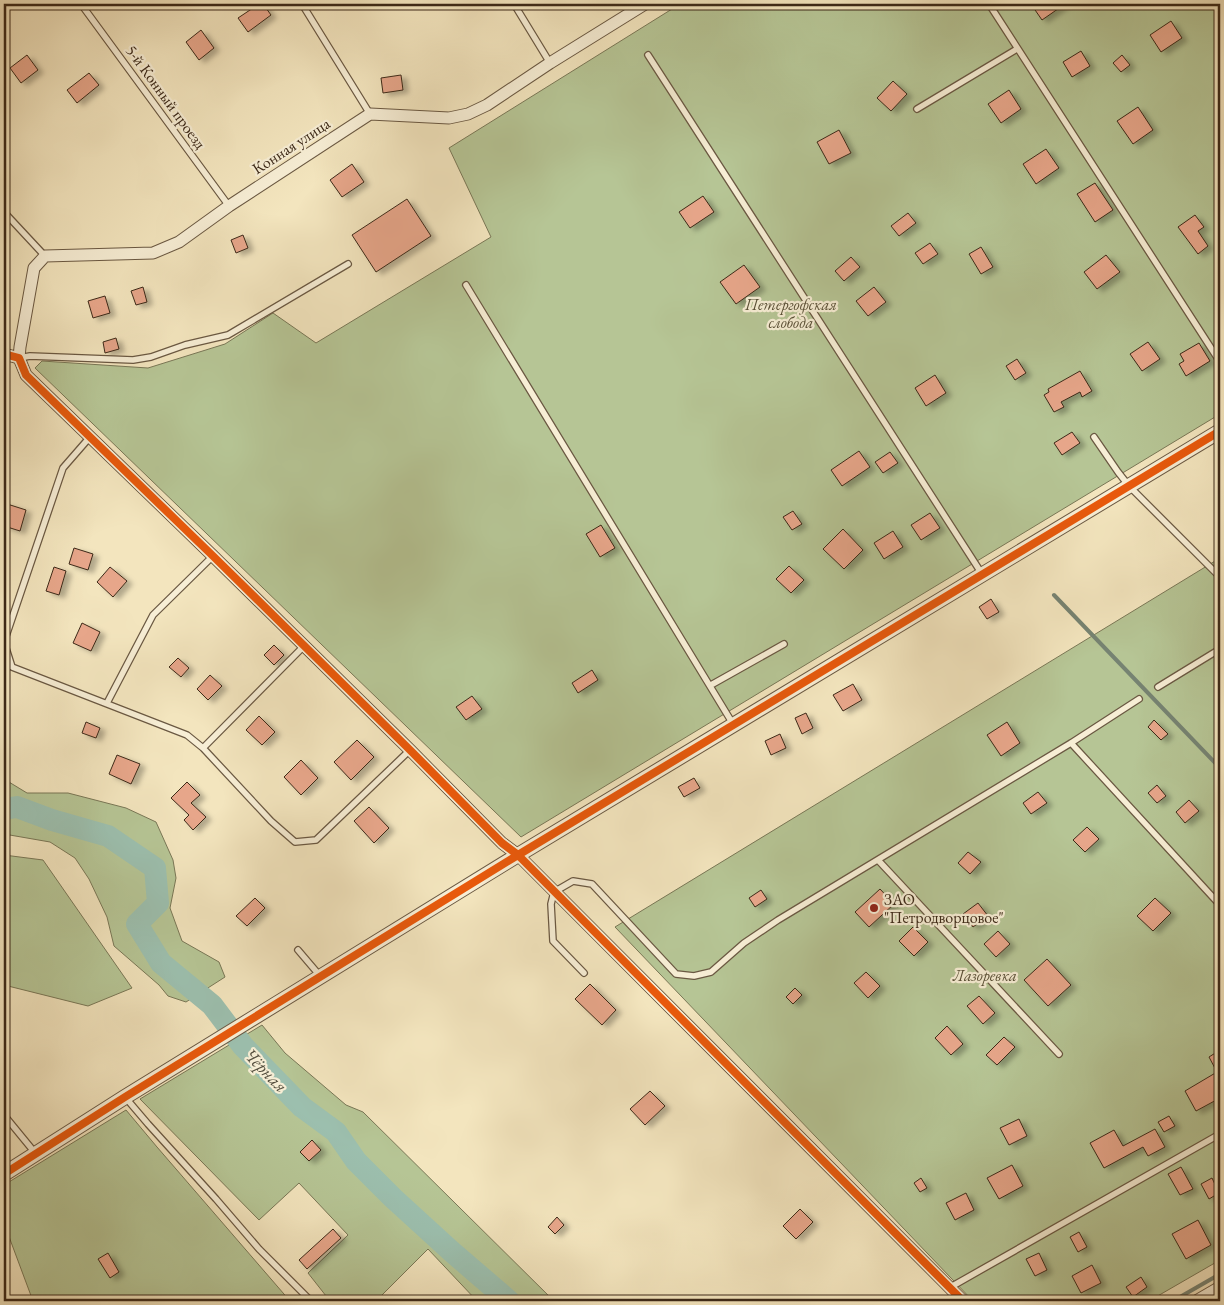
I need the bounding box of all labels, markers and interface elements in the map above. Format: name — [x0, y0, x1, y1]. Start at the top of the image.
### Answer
street label: 5-й Конный проезд — [121, 41, 211, 154]
street label: Конная улица — [248, 113, 335, 179]
park label: Петергофская слобода — [744, 294, 837, 333]
place label: ЗАО "Петродворцовое" — [884, 889, 1004, 928]
marker: ЗАО "Петродворцовое" — [868, 902, 880, 914]
park label: Лазоревка — [952, 965, 1017, 986]
water label: Чёрная — [239, 1043, 293, 1098]

